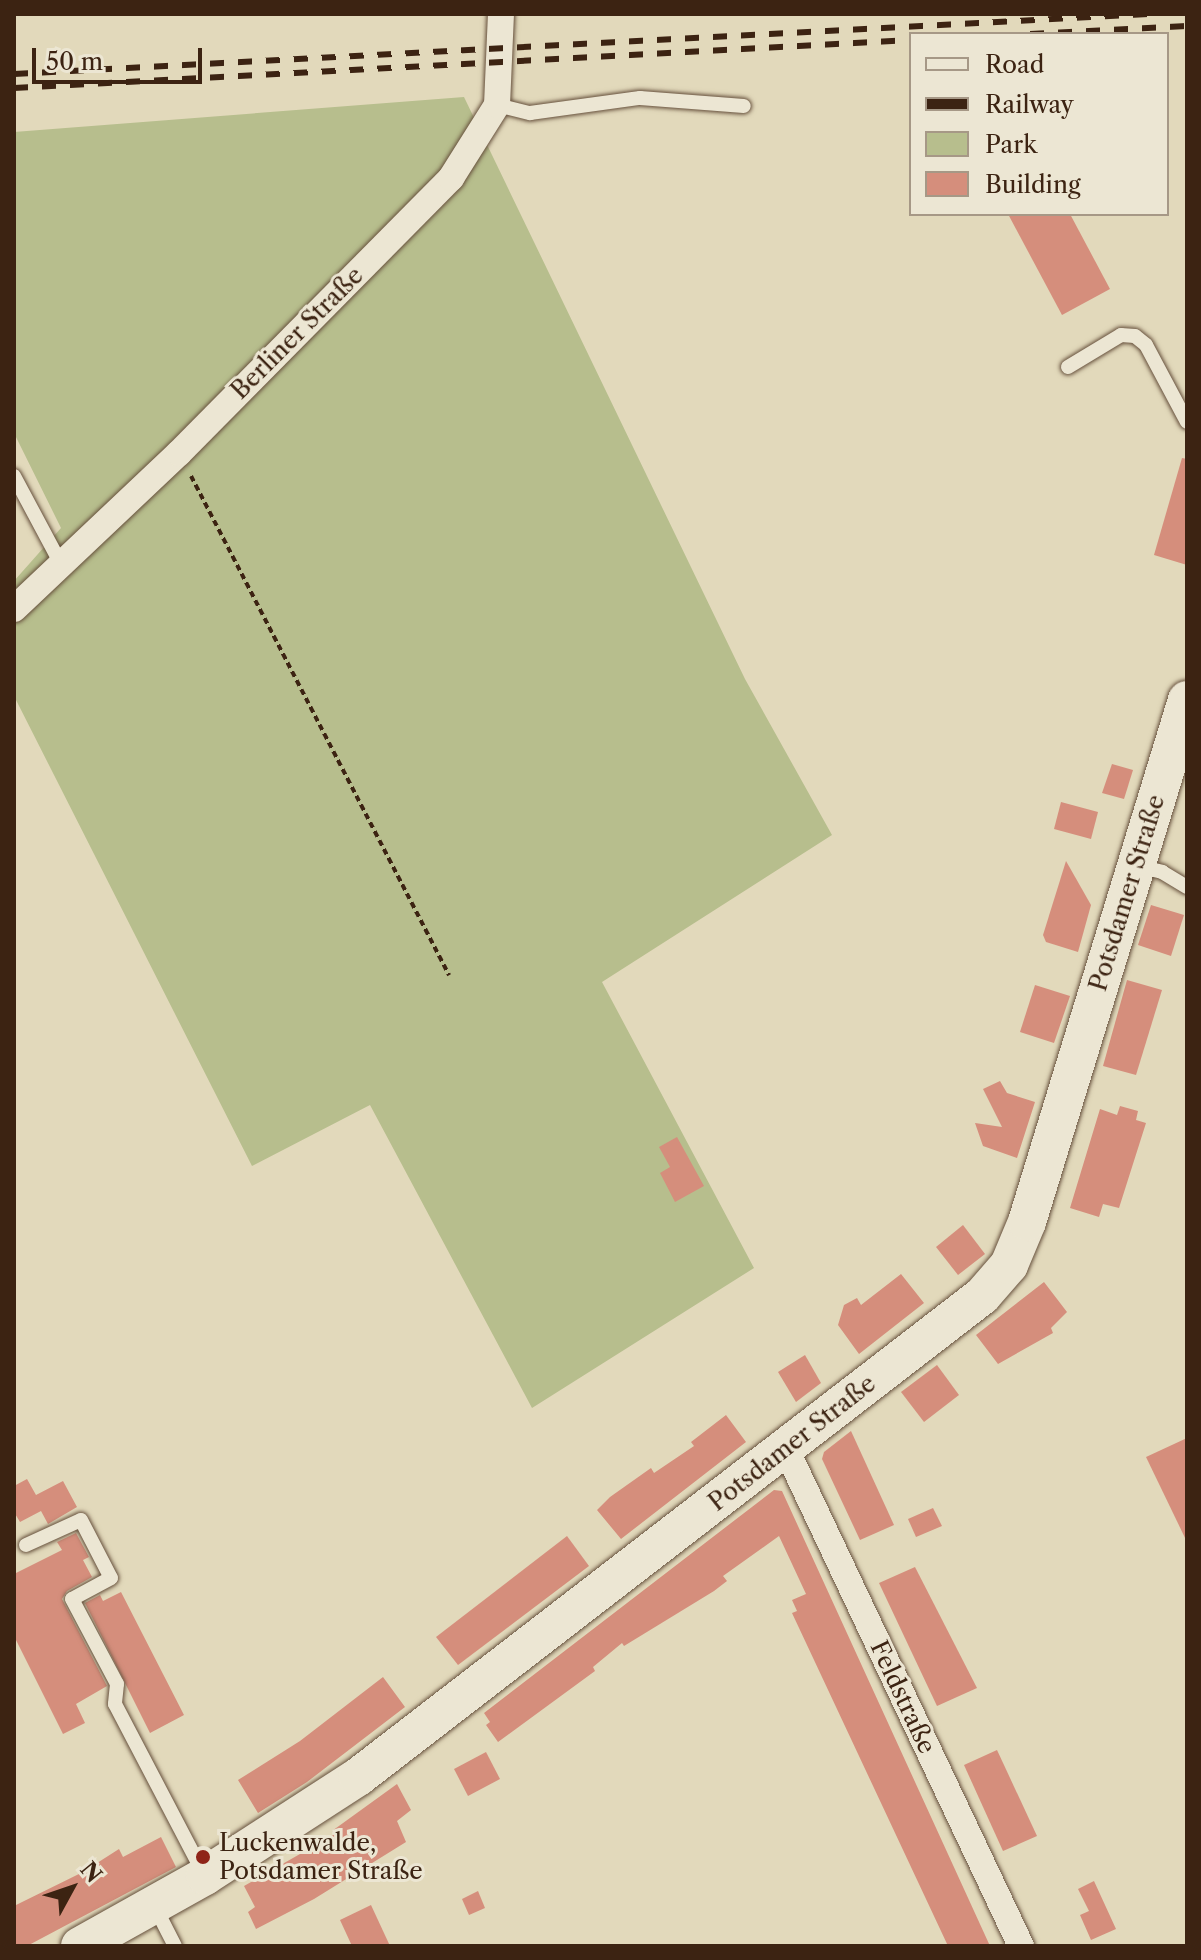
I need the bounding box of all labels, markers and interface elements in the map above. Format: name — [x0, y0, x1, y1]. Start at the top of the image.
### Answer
scale bar — [36, 32, 206, 82]
legend — [909, 32, 1169, 216]
text: 50 m — [46, 47, 103, 76]
text: Road — [985, 50, 1044, 79]
text: Railway — [985, 90, 1074, 119]
text: Park — [985, 130, 1037, 159]
text: Building — [985, 170, 1081, 199]
street label: Berliner Straße — [225, 261, 369, 405]
street label: Potsdamer Straße — [1083, 791, 1171, 995]
street label: Potsdamer Straße — [703, 1369, 881, 1517]
street label: Feldstraße — [864, 1636, 942, 1758]
place label: Luckenwalde, Potsdamer Straße — [219, 1829, 423, 1885]
north arrow — [32, 1848, 112, 1928]
marker: Luckenwalde, Potsdamer Straße — [194, 1848, 212, 1866]
text: N — [74, 1856, 107, 1888]

